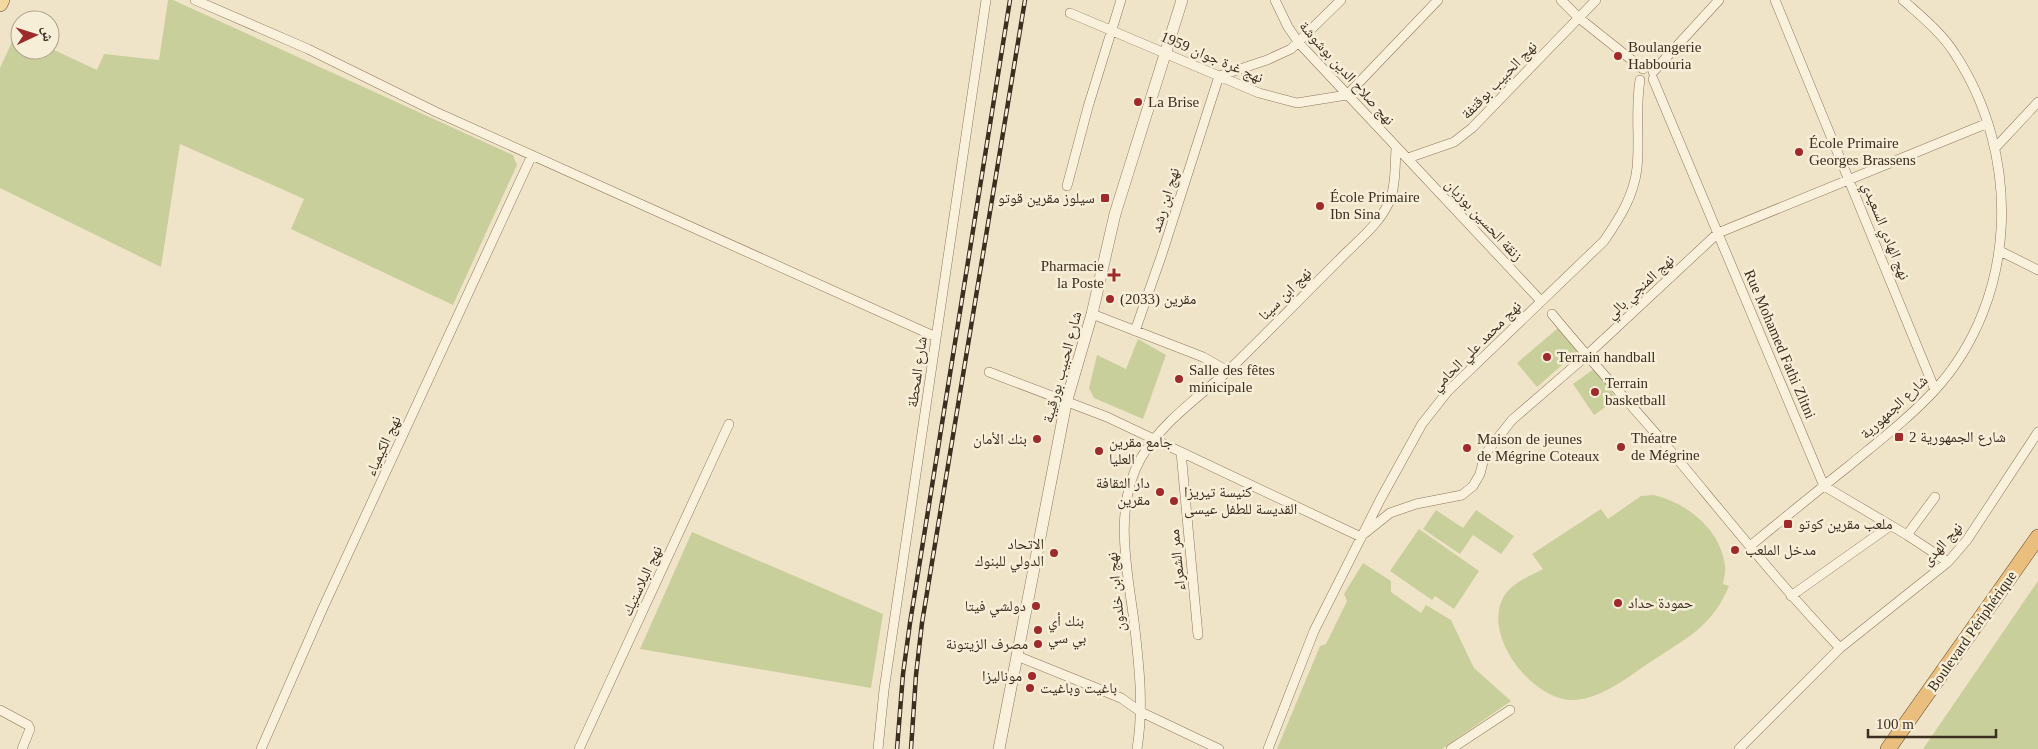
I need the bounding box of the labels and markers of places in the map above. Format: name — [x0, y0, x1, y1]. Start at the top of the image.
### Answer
place label: Boulangerie Habbouria — [1628, 39, 1702, 72]
marker: Boulangerie Habbouria — [1612, 50, 1624, 62]
place label: La Brise — [1148, 94, 1200, 110]
marker: La Brise — [1132, 96, 1144, 108]
place label: École Primaire Georges Brassens — [1809, 135, 1916, 168]
marker: École Primaire Georges Brassens — [1793, 146, 1805, 158]
place label: École Primaire Ibn Sina — [1330, 189, 1420, 222]
place label: سيلوز مقرين قوتو — [998, 190, 1095, 208]
marker: سيلوز مقرين قوتو — [1099, 192, 1111, 204]
marker: École Primaire Ibn Sina — [1314, 200, 1326, 212]
place label: Pharmacie la Poste — [1041, 258, 1104, 291]
marker: Pharmacie la Poste — [1108, 269, 1120, 281]
place label: مقرين (2033) — [1120, 291, 1197, 309]
marker: مقرين (2033) — [1104, 293, 1116, 305]
place label: Terrain handball — [1557, 349, 1656, 365]
marker: Terrain handball — [1541, 351, 1553, 363]
place label: Salle des fêtes minicipale — [1189, 362, 1275, 395]
marker: Salle des fêtes minicipale — [1173, 373, 1185, 385]
place label: Terrain basketball — [1605, 375, 1666, 408]
marker: Terrain basketball — [1589, 386, 1601, 398]
place label: شارع الجمهورية 2 — [1909, 429, 2006, 447]
place label: Théatre de Mégrine — [1631, 430, 1700, 463]
place label: بنك الأمان — [973, 431, 1027, 449]
place label: Maison de jeunes de Mégrine Coteaux — [1477, 431, 1600, 464]
marker: شارع الجمهورية 2 — [1893, 431, 1905, 443]
marker: بنك الأمان — [1031, 433, 1043, 445]
place label: جامع مقرين العليا — [1109, 434, 1173, 467]
marker: Théatre de Mégrine — [1615, 441, 1627, 453]
marker: Maison de jeunes de Mégrine Coteaux — [1461, 442, 1473, 454]
marker: جامع مقرين العليا — [1093, 445, 1105, 457]
place label: دار الثقافة مقرين — [1096, 475, 1150, 510]
place label: كنيسة تيريزا القديسة للطفل عيسى — [1184, 484, 1297, 519]
marker: دار الثقافة مقرين — [1154, 486, 1166, 498]
marker: كنيسة تيريزا القديسة للطفل عيسى — [1168, 495, 1180, 507]
place label: ملعب مقرين كوتو — [1798, 516, 1893, 534]
marker: ملعب مقرين كوتو — [1782, 518, 1794, 530]
place label: الاتحاد الدولي للبنوك — [975, 536, 1044, 573]
place label: مدخل الملعب — [1745, 542, 1816, 560]
marker: مدخل الملعب — [1729, 544, 1741, 556]
marker: الاتحاد الدولي للبنوك — [1048, 547, 1060, 559]
place label: حمودة حداد — [1628, 595, 1694, 612]
marker: حمودة حداد — [1612, 597, 1624, 609]
place label: دولشي فيتا — [965, 598, 1026, 618]
marker: دولشي فيتا — [1030, 600, 1042, 612]
place label: بنك أي بي سي — [1048, 612, 1086, 650]
marker: بنك أي بي سي — [1032, 624, 1044, 636]
place label: مصرف الزيتونة — [946, 636, 1028, 653]
marker: مصرف الزيتونة — [1032, 638, 1044, 650]
place label: موناليزا — [982, 668, 1022, 685]
marker: موناليزا — [1026, 670, 1038, 682]
place label: باغيت وباغيت — [1040, 680, 1117, 697]
marker: باغيت وباغيت — [1024, 682, 1036, 694]

